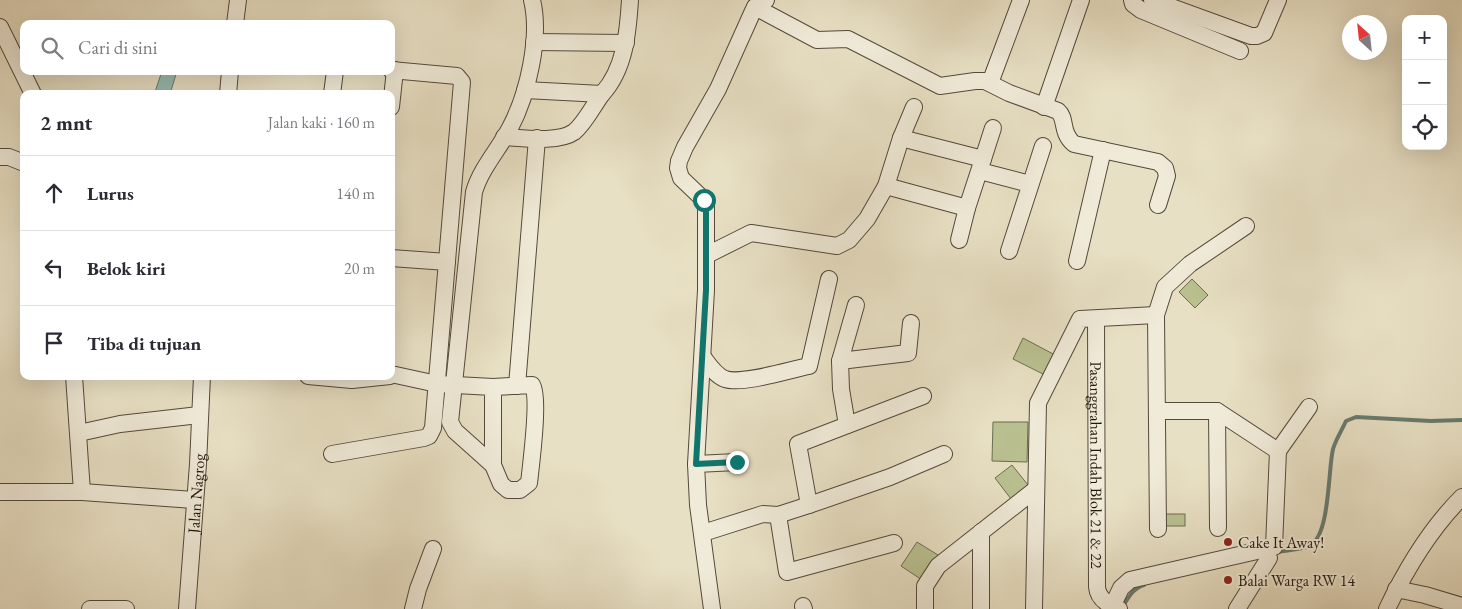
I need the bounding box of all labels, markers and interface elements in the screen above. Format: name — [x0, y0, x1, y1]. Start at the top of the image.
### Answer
north arrow — [1342, 15, 1387, 60]
map controls — [1402, 15, 1447, 150]
button: + — [1402, 15, 1447, 60]
search box — [20, 20, 395, 75]
icon: search — [38, 34, 66, 62]
text: Cari di sini — [78, 35, 157, 60]
button: − — [1402, 60, 1447, 105]
button: locate — [1402, 105, 1447, 150]
text: 2 mnt — [40, 109, 92, 136]
text: Jalan kaki · 160 m — [268, 112, 375, 133]
icon: ahead — [40, 179, 68, 207]
text: Lurus — [87, 181, 134, 206]
text: 140 m — [336, 183, 375, 204]
route start — [693, 189, 716, 212]
icon: left — [40, 254, 68, 282]
text: Belok kiri — [87, 256, 166, 281]
text: 20 m — [344, 258, 375, 279]
icon: arrive — [40, 329, 68, 357]
text: Tiba di tujuan — [87, 331, 201, 356]
street label: Pasanggrahan Indah Blok 21 & 22 — [1085, 361, 1107, 569]
route end — [726, 451, 749, 474]
street label: Jalan Nagrog — [183, 452, 210, 536]
place label: Cake It Away! — [1238, 532, 1324, 553]
marker: Cake It Away! — [1222, 536, 1234, 548]
place label: Balai Warga RW 14 — [1238, 570, 1356, 591]
marker: Balai Warga RW 14 — [1222, 574, 1234, 586]

